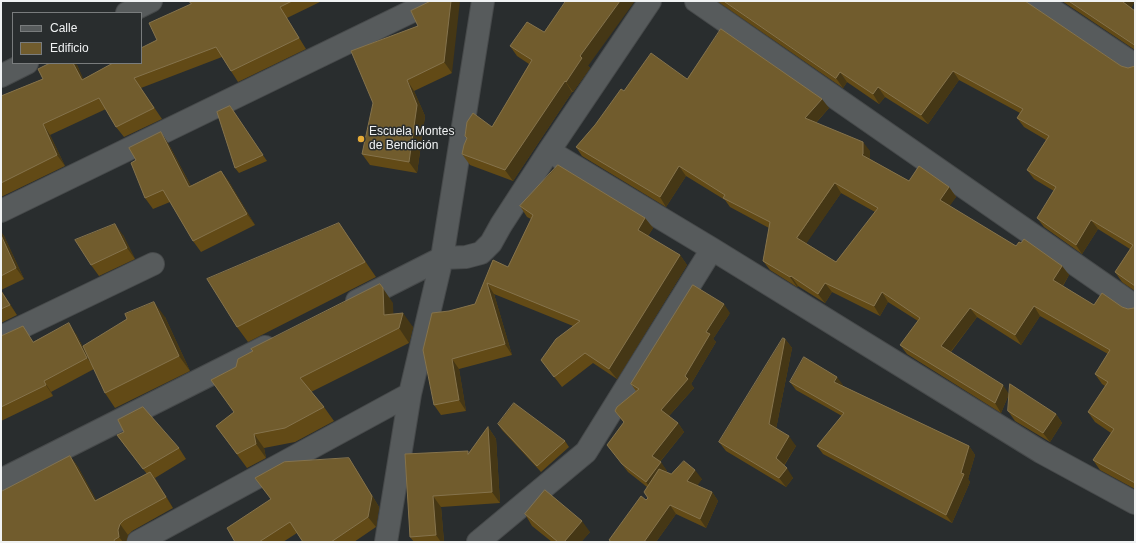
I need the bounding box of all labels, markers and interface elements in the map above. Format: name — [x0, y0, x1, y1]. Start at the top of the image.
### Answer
legend — [12, 12, 142, 64]
text: Calle — [50, 21, 77, 35]
text: Edificio — [50, 41, 89, 55]
place label: Escuela Montes de Bendición — [369, 125, 454, 153]
marker: Escuela Montes de Bendición — [356, 134, 366, 144]

